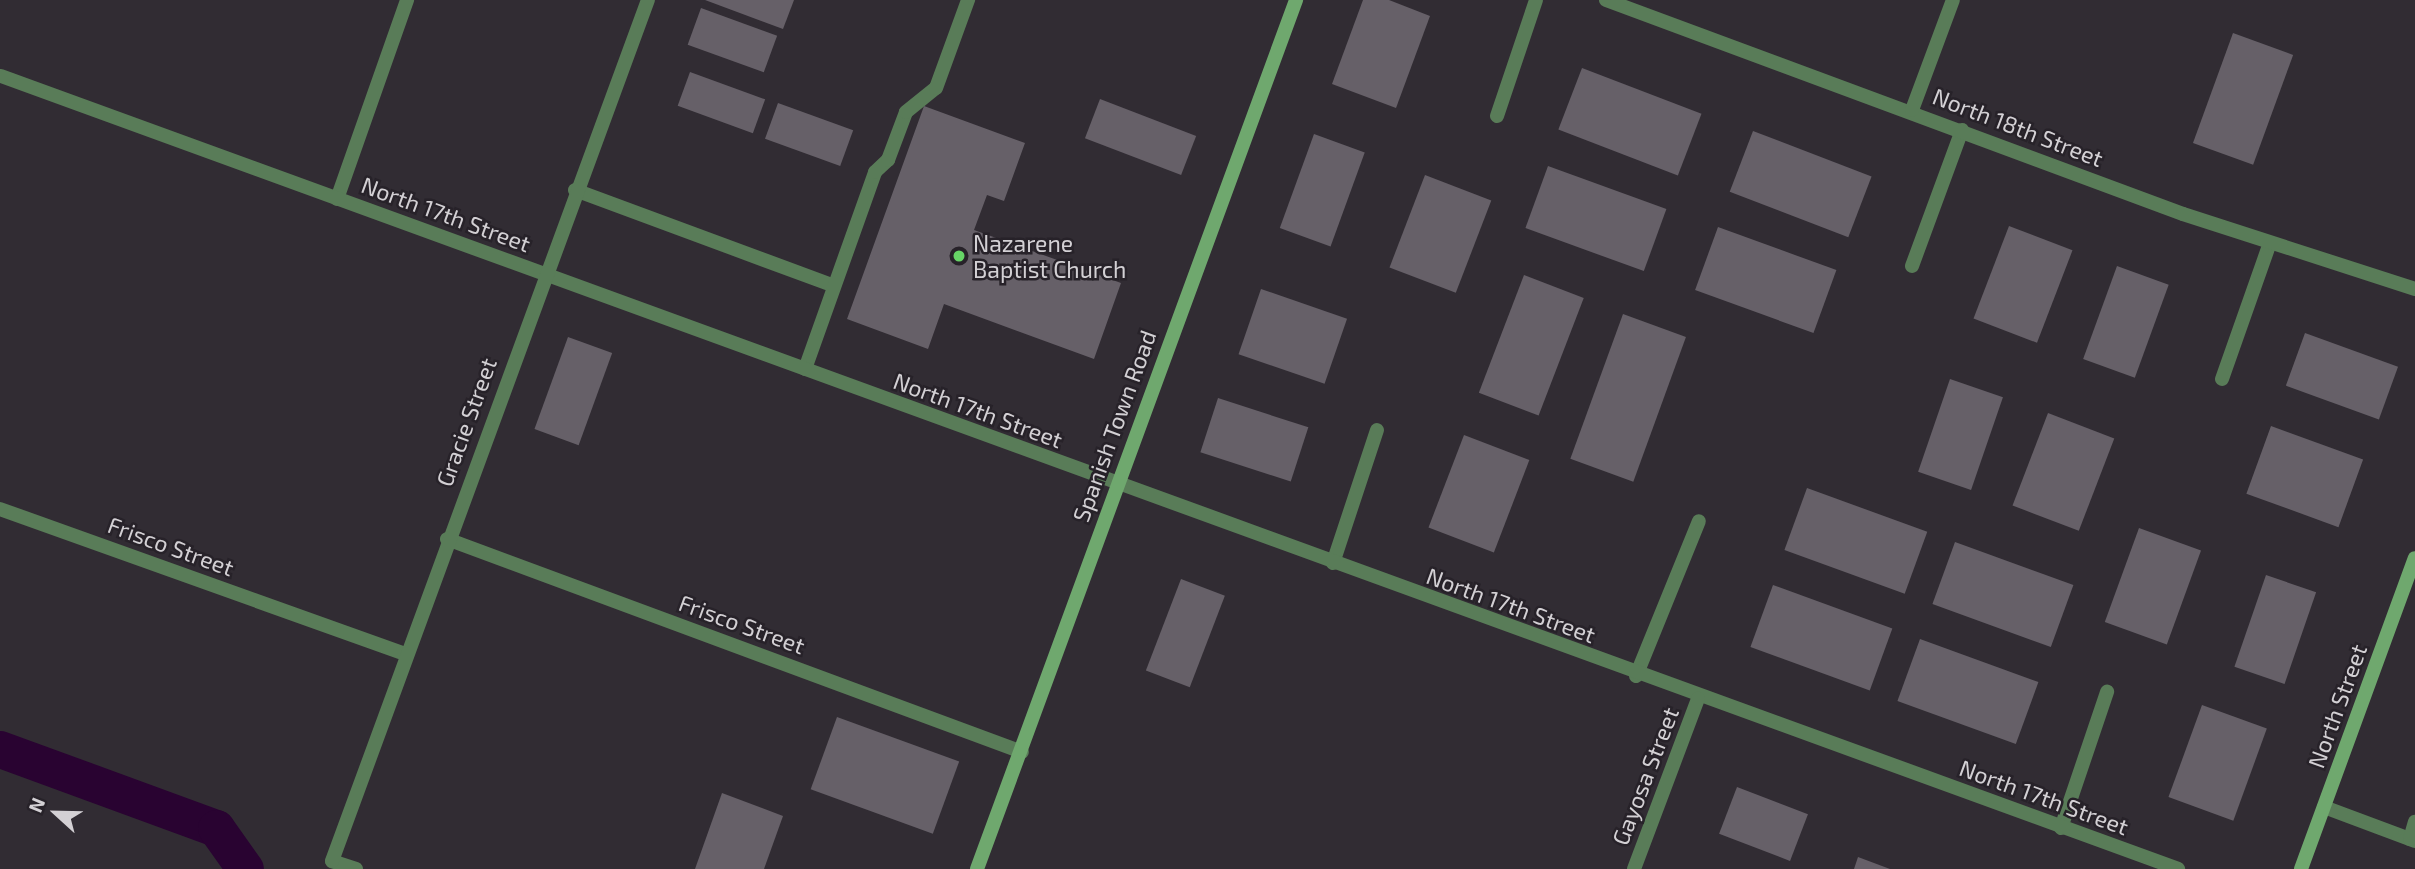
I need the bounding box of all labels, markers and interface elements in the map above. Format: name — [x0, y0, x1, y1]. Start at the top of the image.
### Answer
street label: North 18th Street — [1929, 82, 2107, 172]
street label: North 17th Street — [358, 171, 534, 257]
place label: Nazarene Baptist Church — [973, 229, 1126, 283]
marker: Nazarene Baptist Church — [951, 248, 967, 264]
street label: Spanish Town Road — [1066, 326, 1162, 526]
street label: Gracie Street — [430, 354, 502, 490]
street label: North 17th Street — [890, 367, 1066, 453]
street label: Frisco Street — [104, 510, 238, 582]
street label: North 17th Street — [1423, 562, 1599, 648]
street label: Frisco Street — [675, 588, 809, 660]
street label: North Street — [2302, 640, 2372, 772]
street label: Gayosa Street — [1606, 703, 1684, 849]
street label: North 17th Street — [1956, 754, 2132, 840]
north arrow — [21, 778, 91, 848]
text: N — [23, 794, 49, 816]

